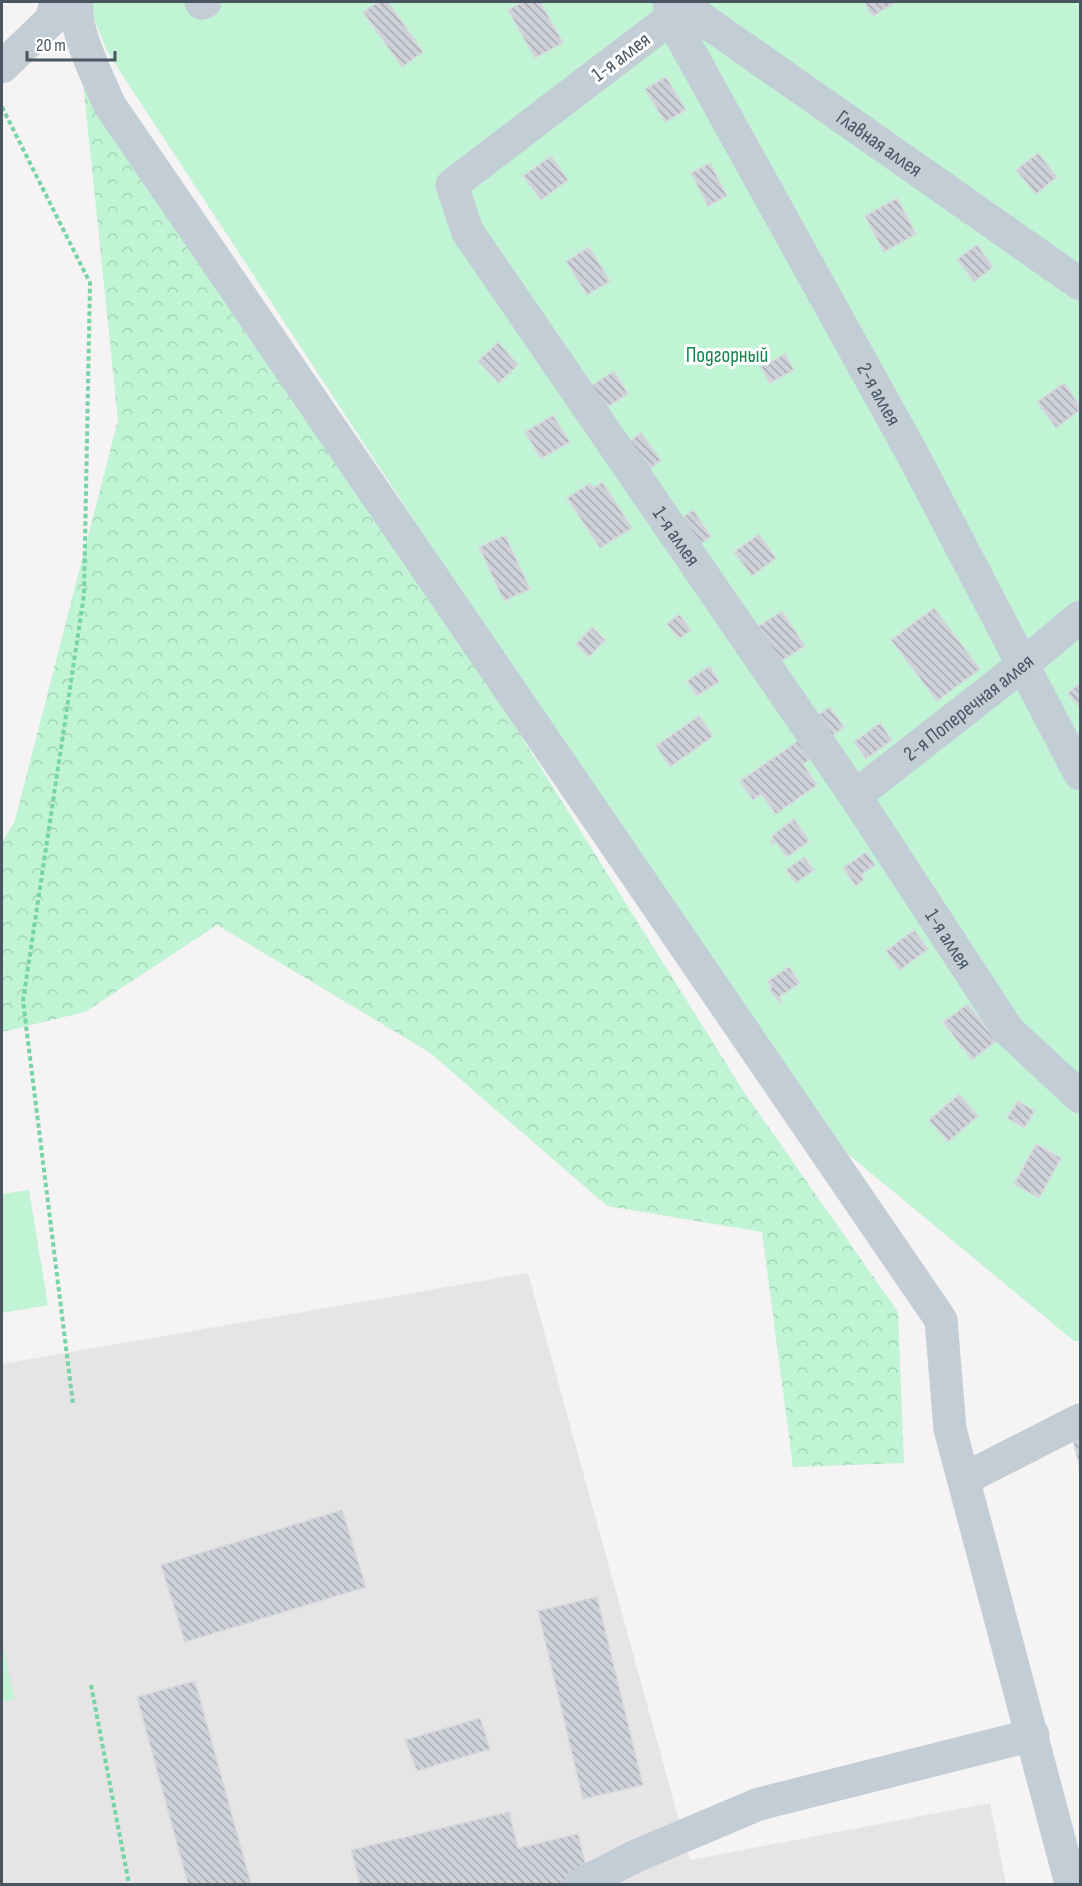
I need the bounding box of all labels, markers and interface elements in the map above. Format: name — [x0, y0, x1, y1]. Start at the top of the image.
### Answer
scale bar — [27, 24, 116, 62]
street label: 1-я аллея — [587, 27, 655, 87]
text: 20 m — [36, 35, 66, 56]
street label: Главная аллея — [832, 105, 927, 182]
park label: Подгорный — [686, 343, 768, 368]
street label: 2-я аллея — [852, 358, 907, 430]
street label: 1-я аллея — [647, 502, 706, 571]
street label: 2-я Поперечная аллея — [898, 648, 1039, 766]
street label: 1-я аллея — [920, 904, 977, 974]

